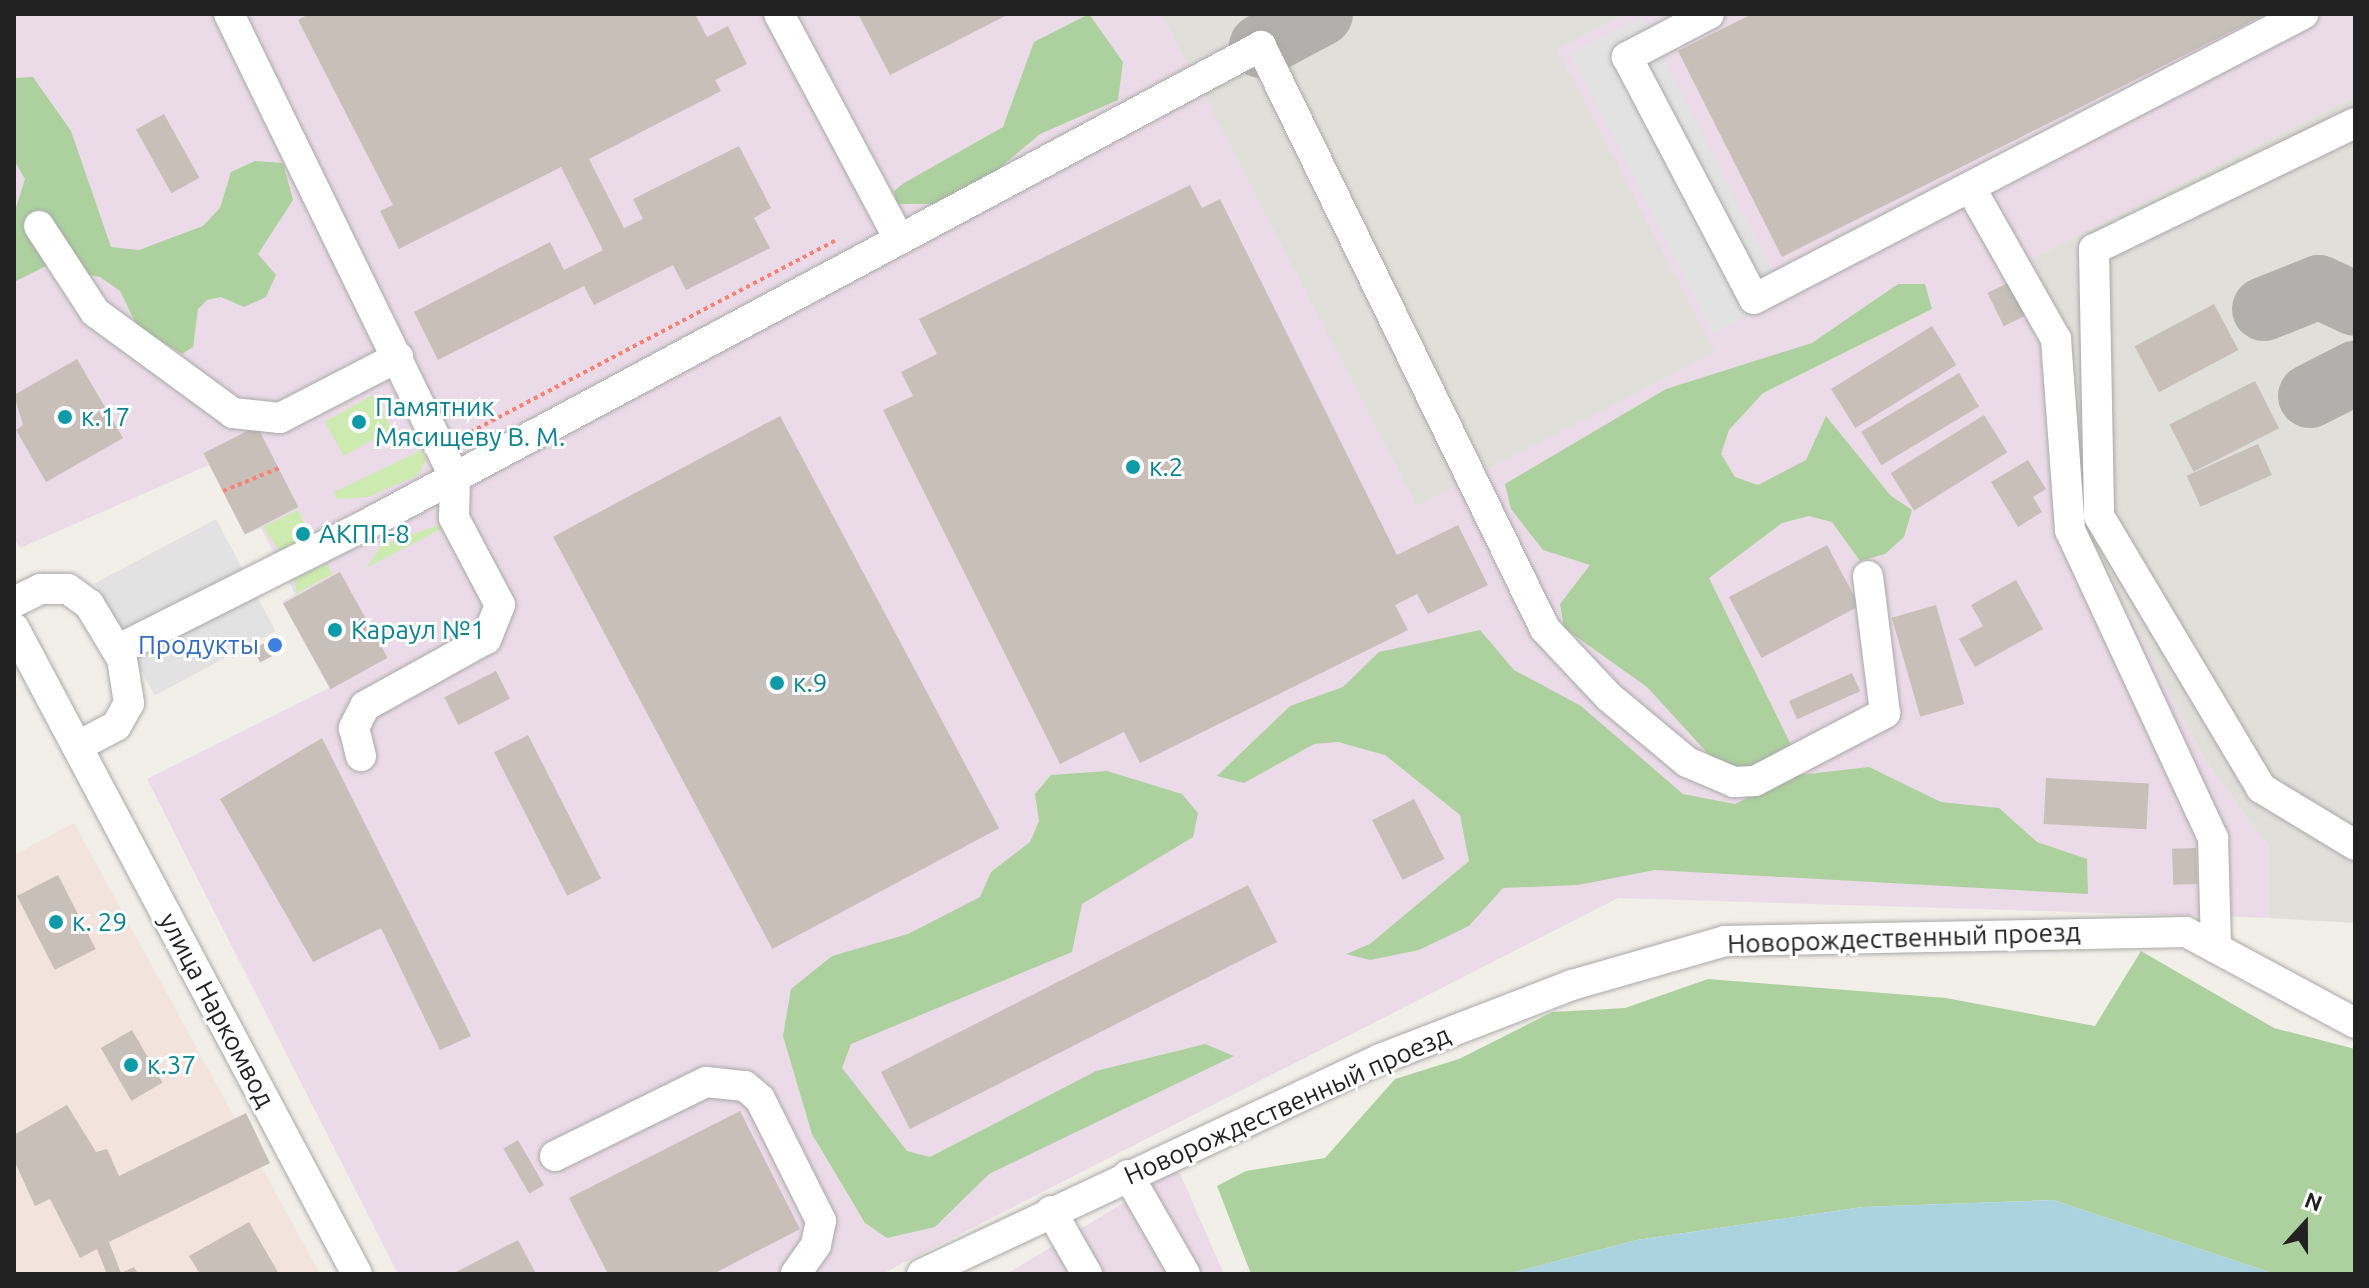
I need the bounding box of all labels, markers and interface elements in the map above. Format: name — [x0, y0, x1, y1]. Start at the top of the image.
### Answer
place label: Памятник Мясищеву В. М. — [375, 391, 565, 452]
place label: к.17 — [81, 401, 130, 433]
marker: к.17 — [56, 408, 74, 426]
marker: Памятник Мясищеву В. М. — [350, 413, 368, 431]
place label: к.2 — [1149, 451, 1183, 483]
marker: к.2 — [1124, 458, 1142, 476]
place label: АКПП-8 — [319, 518, 410, 550]
marker: АКПП-8 — [294, 525, 312, 543]
place label: Караул №1 — [351, 614, 485, 646]
marker: Караул №1 — [326, 621, 344, 639]
place label: Продукты — [138, 629, 259, 661]
marker: Продукты — [266, 636, 284, 654]
place label: к.9 — [793, 667, 827, 699]
marker: к.9 — [768, 674, 786, 692]
place label: к. 29 — [72, 906, 127, 938]
street label: улица Наркомвод — [153, 907, 281, 1113]
marker: к. 29 — [47, 913, 65, 931]
street label: Новорождественный проезд — [1727, 916, 2081, 960]
street label: Новорождественный проезд — [1119, 1019, 1455, 1191]
place label: к.37 — [147, 1049, 196, 1081]
marker: к.37 — [122, 1056, 140, 1074]
north arrow — [2265, 1184, 2345, 1264]
text: N — [2302, 1187, 2326, 1216]

